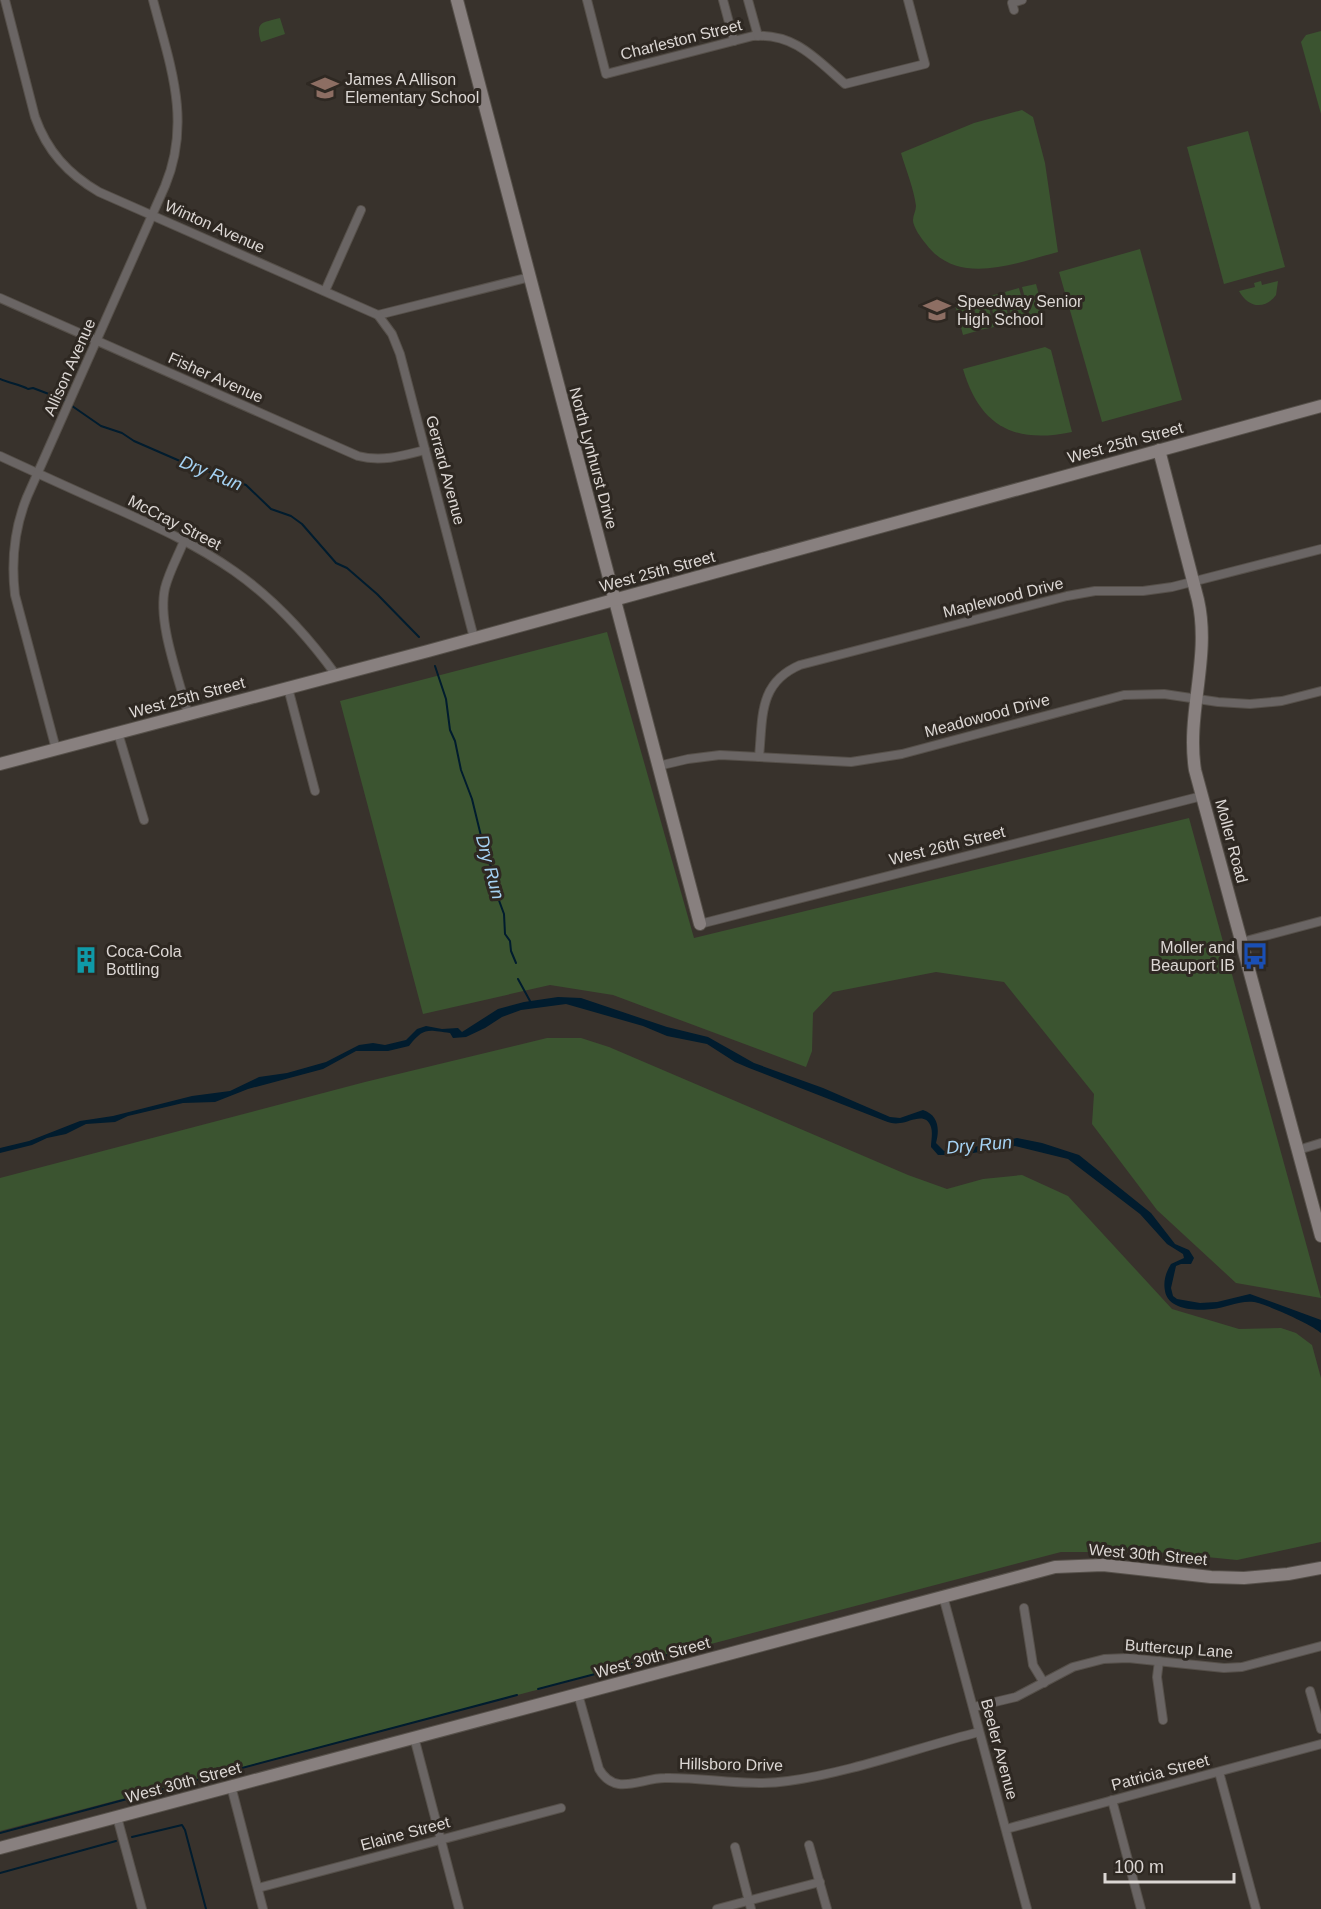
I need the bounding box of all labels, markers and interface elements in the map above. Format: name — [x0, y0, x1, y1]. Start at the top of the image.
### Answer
street label: Charleston Street — [619, 16, 744, 63]
place label: James A Allison Elementary School — [345, 71, 479, 106]
school or university icon: James A Allison Elementary School — [310, 73, 340, 103]
street label: Winton Avenue — [162, 197, 267, 256]
place label: Speedway Senior High School — [957, 293, 1083, 328]
school or university icon: Speedway Senior High School — [922, 295, 952, 325]
street label: Allison Avenue — [40, 316, 99, 418]
street label: Fisher Avenue — [166, 349, 266, 406]
street label: North Lynhurst Drive — [566, 385, 621, 531]
street label: Gerrard Avenue — [423, 414, 468, 527]
street label: West 25th Street — [1066, 419, 1185, 466]
water label: Dry Run — [177, 451, 245, 495]
street label: McCray Street — [125, 492, 225, 553]
street label: West 25th Street — [598, 548, 717, 595]
street label: Maplewood Drive — [941, 574, 1065, 621]
street label: West 25th Street — [128, 674, 247, 721]
street label: Meadowood Drive — [923, 691, 1052, 740]
street label: Moller Road — [1212, 797, 1251, 885]
street label: West 26th Street — [887, 823, 1007, 868]
water label: Dry Run — [472, 833, 508, 901]
place label: Moller and Beauport IB — [1151, 939, 1235, 974]
bus stop icon: Moller and Beauport IB — [1240, 941, 1270, 971]
place label: Coca-Cola Bottling — [106, 943, 182, 978]
building icon: Coca-Cola Bottling — [71, 945, 101, 975]
water label: Dry Run — [945, 1132, 1013, 1158]
street label: West 30th Street — [1088, 1541, 1208, 1568]
street label: West 30th Street — [593, 1634, 712, 1681]
street label: Buttercup Lane — [1124, 1636, 1234, 1661]
street label: Beeler Avenue — [978, 1697, 1021, 1802]
street label: Patricia Street — [1109, 1751, 1211, 1794]
street label: Hillsboro Drive — [679, 1755, 783, 1774]
street label: West 30th Street — [124, 1759, 243, 1806]
street label: Elaine Street — [359, 1813, 452, 1854]
scale bar — [1105, 1846, 1234, 1884]
text: 100 m — [1114, 1857, 1164, 1877]

